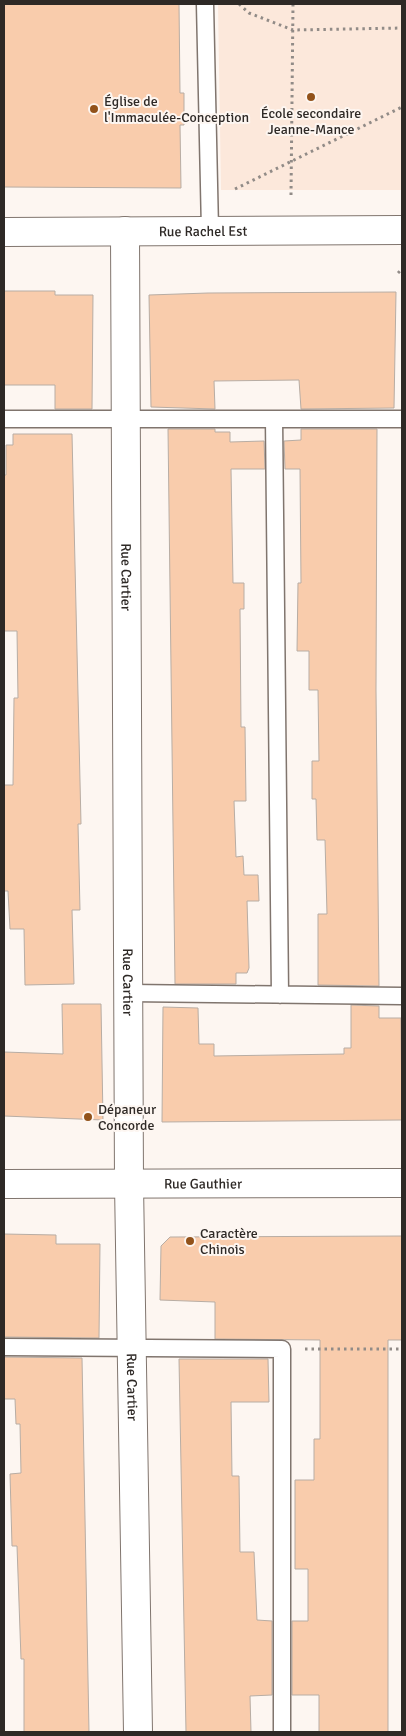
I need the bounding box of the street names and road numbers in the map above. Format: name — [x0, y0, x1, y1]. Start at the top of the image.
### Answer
street label: Rue Rachel Est — [159, 223, 247, 240]
street label: Rue Cartier — [117, 543, 135, 612]
street label: Rue Cartier — [119, 948, 136, 1017]
street label: Rue Gauthier — [164, 1175, 243, 1193]
street label: Rue Cartier — [123, 1353, 141, 1422]

